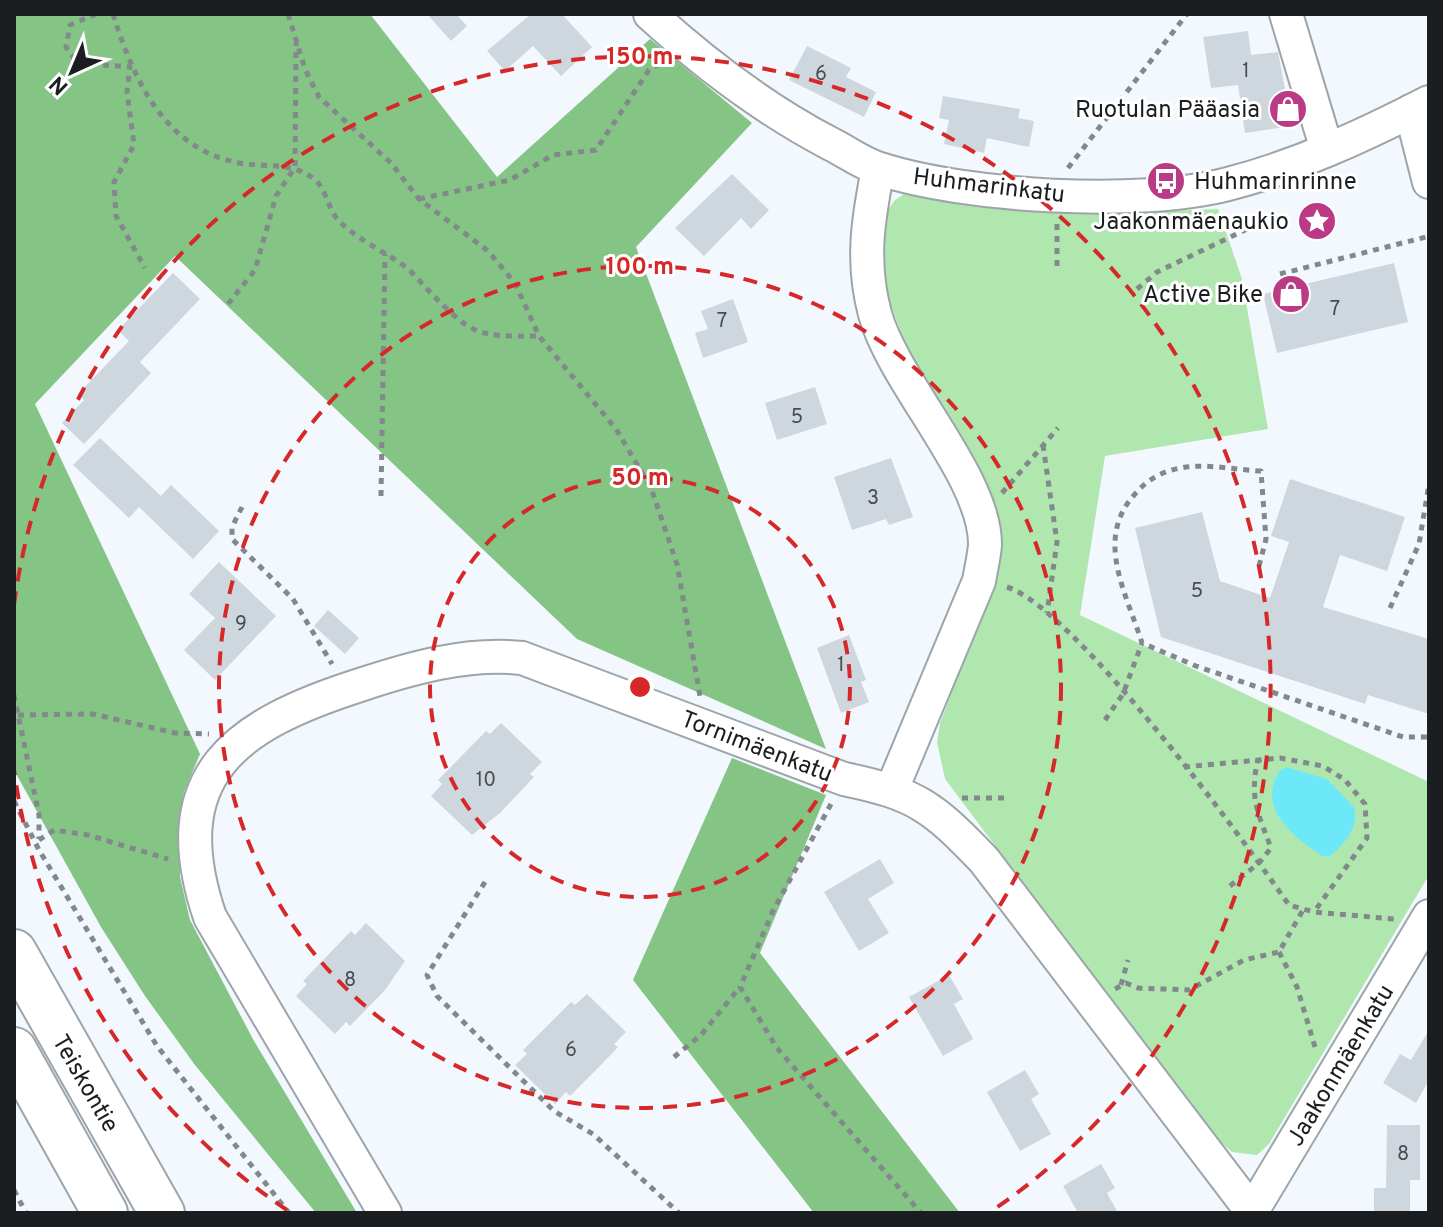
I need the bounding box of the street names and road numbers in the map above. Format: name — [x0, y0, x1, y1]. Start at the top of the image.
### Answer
street label: Huhmarinkatu — [911, 163, 1066, 211]
street label: Tornimäenkatu — [676, 705, 836, 791]
street label: Jaakonmäenkatu — [1282, 980, 1402, 1152]
street label: Teiskontie — [44, 1030, 124, 1138]

